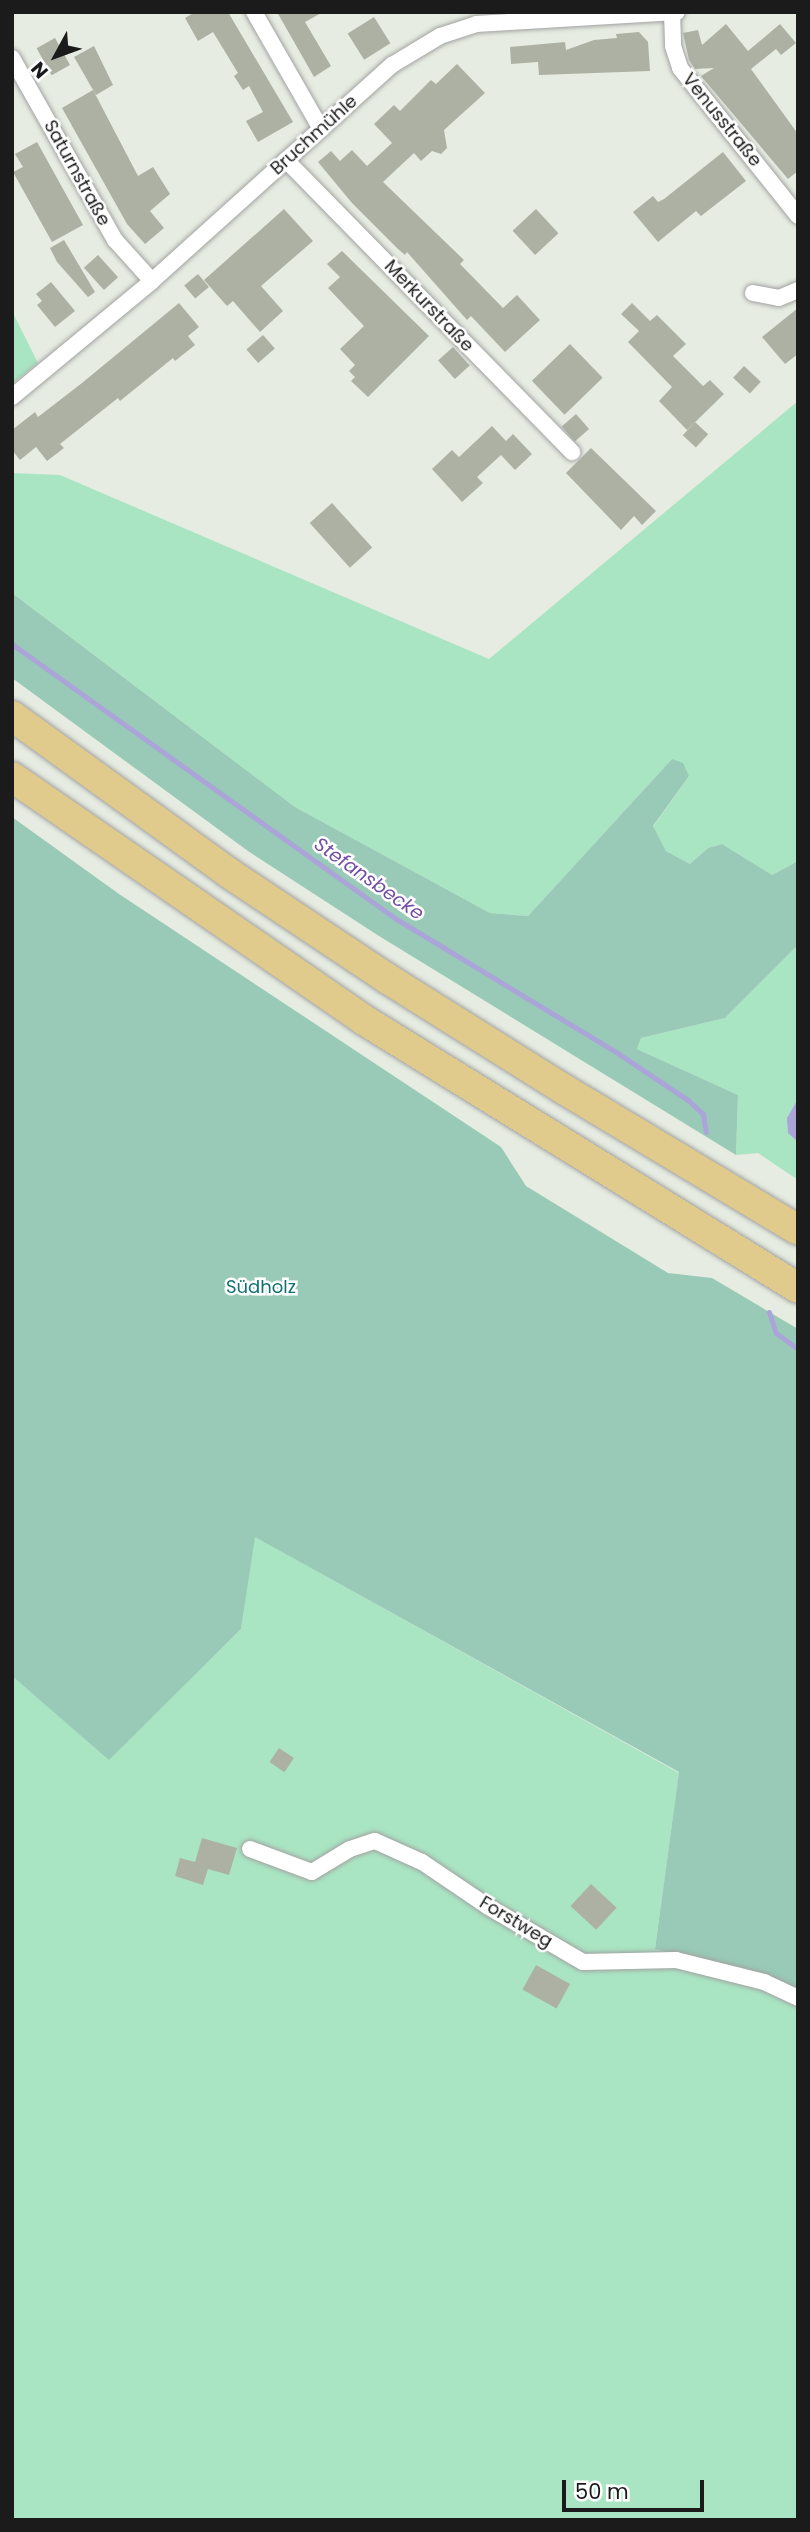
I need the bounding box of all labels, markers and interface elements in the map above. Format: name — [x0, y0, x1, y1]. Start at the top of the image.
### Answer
north arrow — [21, 21, 91, 91]
text: N — [25, 56, 55, 84]
street label: Venusstraße — [678, 69, 766, 171]
street label: Bruchmühle — [266, 91, 362, 179]
street label: Saturnstraße — [39, 116, 115, 230]
street label: Merkurstraße — [380, 256, 478, 356]
water label: Stefansbecke — [310, 833, 428, 925]
park label: Südholz — [226, 1276, 296, 1298]
street label: Forstweg — [476, 1892, 556, 1952]
scale bar — [565, 2466, 707, 2510]
text: 50 m — [575, 2477, 629, 2506]

